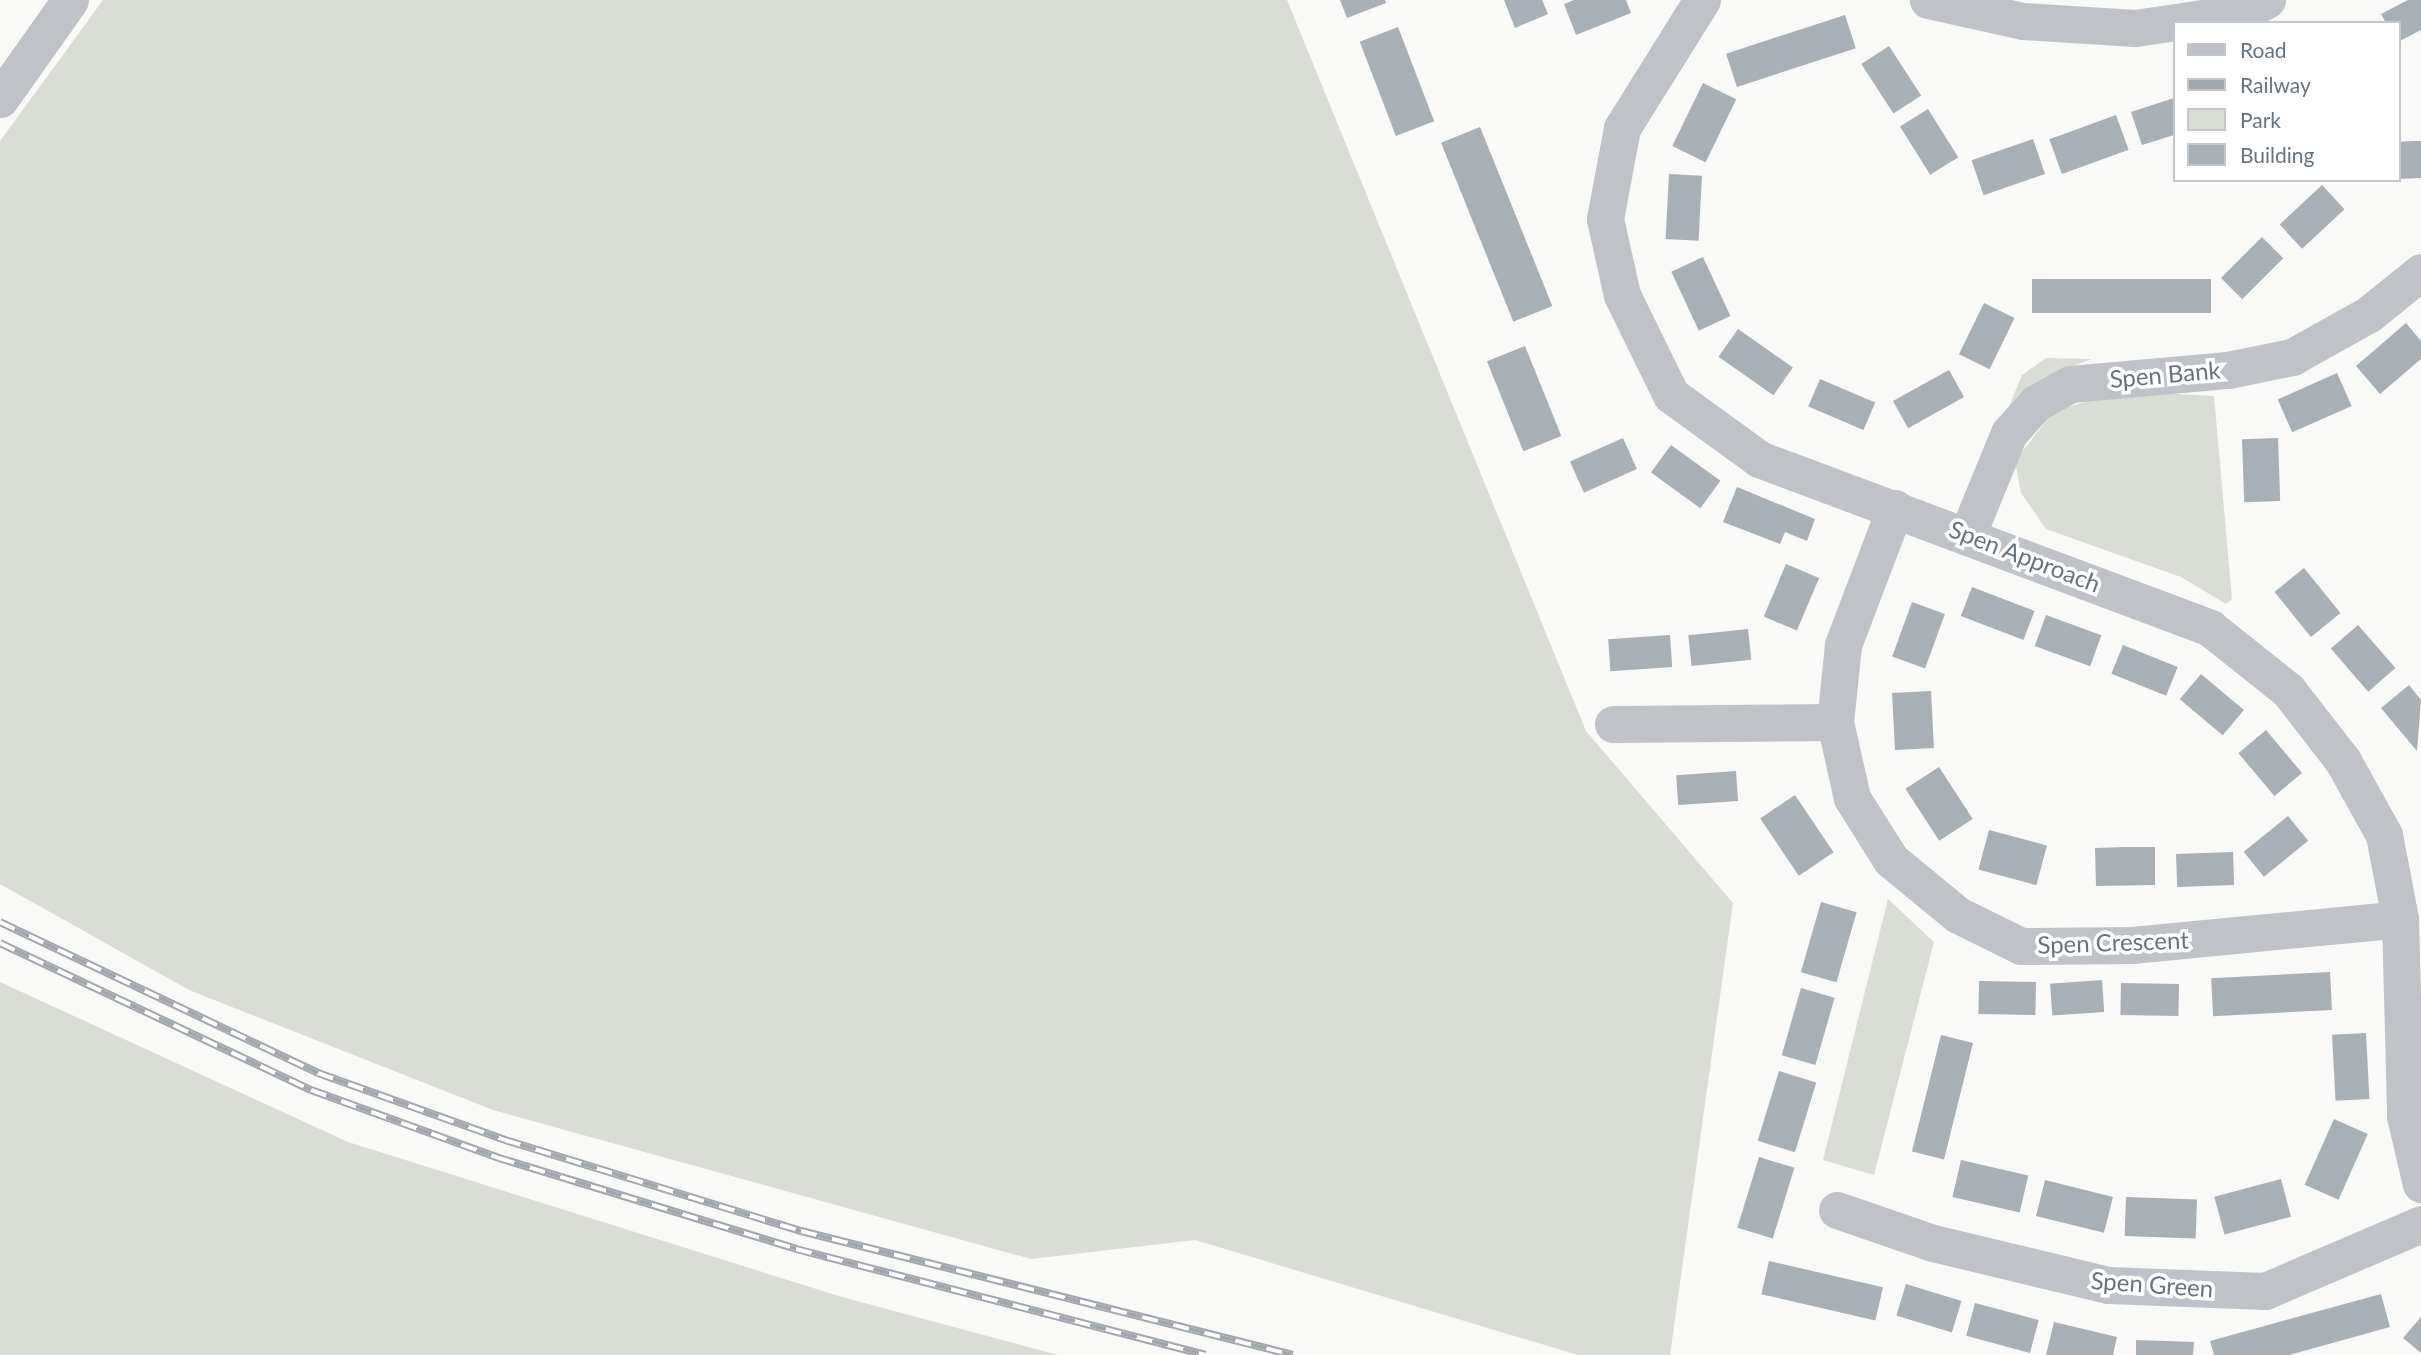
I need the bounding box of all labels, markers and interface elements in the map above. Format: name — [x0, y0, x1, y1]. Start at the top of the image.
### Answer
legend — [2172, 21, 2400, 182]
text: Road — [2240, 37, 2287, 62]
text: Railway — [2240, 72, 2311, 97]
text: Park — [2240, 107, 2281, 132]
text: Building — [2240, 142, 2315, 167]
street label: Spen Bank — [2108, 355, 2222, 393]
street label: Spen Approach — [1945, 514, 2105, 598]
street label: Spen Crescent — [2037, 925, 2189, 959]
street label: Spen Green — [2090, 1265, 2214, 1303]

